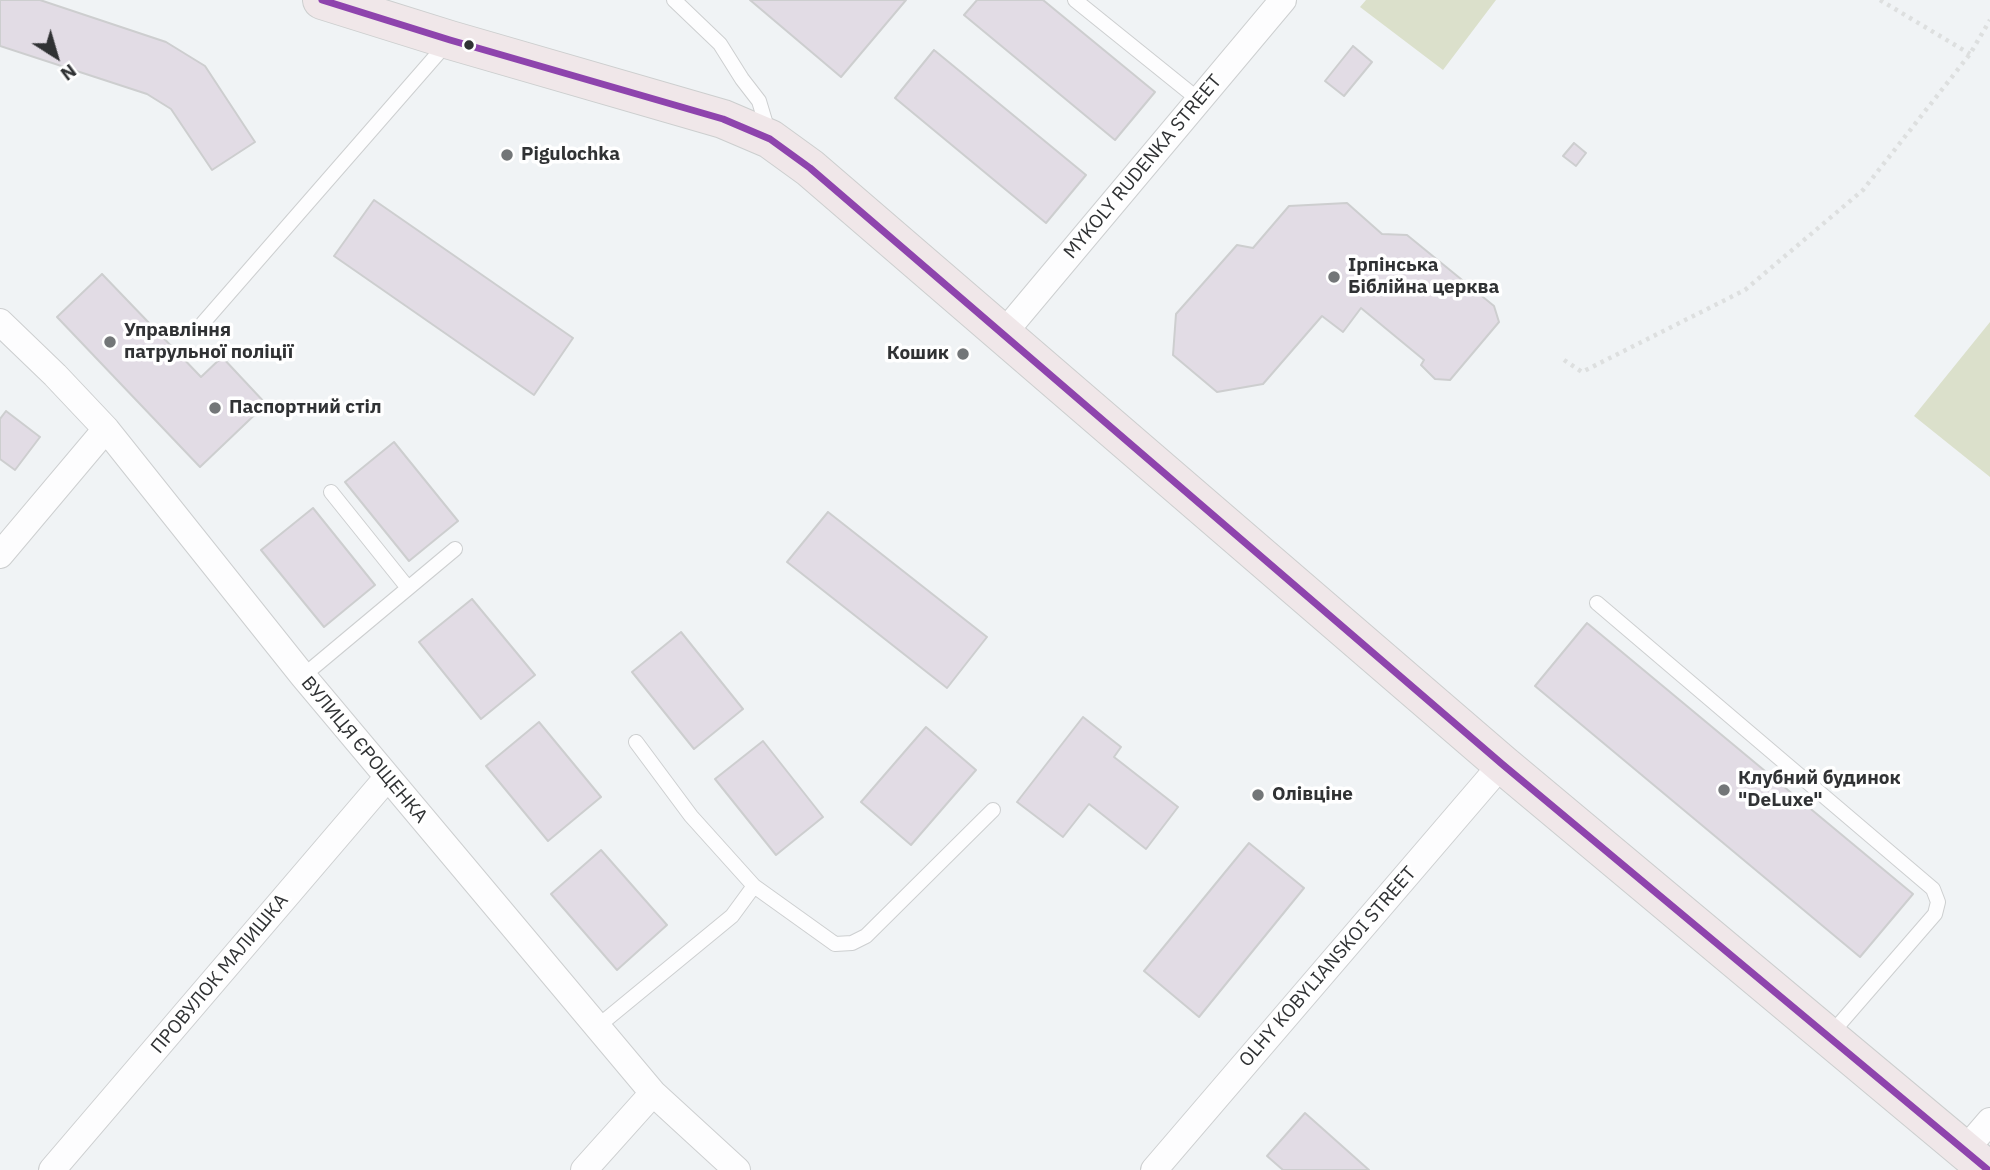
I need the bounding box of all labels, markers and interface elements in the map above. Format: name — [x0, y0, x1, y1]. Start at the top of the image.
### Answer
north arrow — [21, 21, 91, 91]
unlabelled marker — [462, 38, 476, 52]
text: N — [56, 59, 81, 86]
street label: MYKOLY RUDENKA STREET — [1059, 70, 1227, 264]
place label: Pigulochka — [521, 144, 620, 166]
marker: Pigulochka — [499, 147, 515, 163]
place label: Ірпінська Біблійна церква — [1348, 255, 1499, 299]
marker: Ірпінська Біблійна церква — [1326, 269, 1342, 285]
place label: Управління патрульної поліції — [124, 320, 293, 364]
marker: Управління патрульної поліції — [102, 334, 118, 350]
place label: Кошик — [887, 343, 949, 365]
marker: Кошик — [955, 346, 971, 362]
place label: Паспортний стіл — [229, 397, 382, 419]
marker: Паспортний стіл — [207, 400, 223, 416]
street label: ВУЛИЦЯ ЄРОЩЕНКА — [296, 672, 432, 828]
place label: Клубний будинок "DeLuxe" — [1738, 768, 1901, 812]
marker: Клубний будинок "DeLuxe" — [1716, 782, 1732, 798]
place label: Олівціне — [1272, 784, 1353, 806]
marker: Олівціне — [1250, 787, 1266, 803]
street label: OLHY KOBYLIANSKOI STREET — [1235, 862, 1421, 1072]
street label: ПРОВУЛОК МАЛИШКА — [147, 890, 293, 1058]

